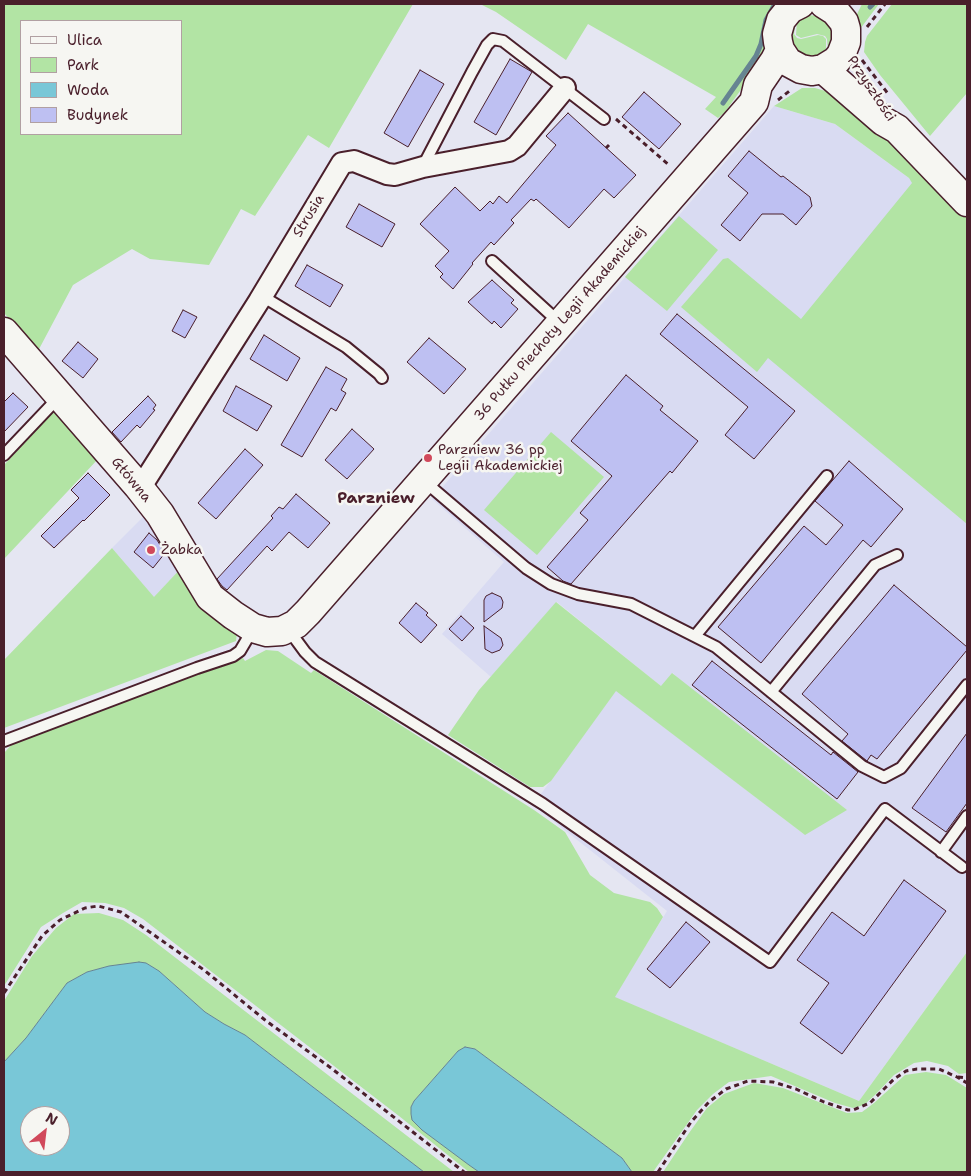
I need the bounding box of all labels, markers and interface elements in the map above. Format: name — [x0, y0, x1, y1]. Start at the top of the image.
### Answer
legend — [20, 20, 182, 135]
text: Ulica — [67, 30, 102, 50]
street label: Przyszłości — [843, 53, 899, 125]
text: Park — [67, 55, 99, 75]
text: Woda — [67, 80, 109, 100]
text: Budynek — [67, 105, 128, 125]
street label: Strusia — [290, 192, 328, 240]
street label: 36 Pułku Piechoty Legii Akademickiej — [471, 223, 649, 425]
place label: Parzniew 36 pp Legii Akademickiej — [438, 442, 563, 474]
marker: Parzniew 36 pp Legii Akademickiej — [422, 452, 434, 464]
street label: Główna — [107, 454, 155, 506]
district label: Parzniew — [337, 489, 415, 509]
place label: Żabka — [161, 542, 202, 558]
marker: Żabka — [145, 544, 157, 556]
north arrow — [20, 1106, 70, 1156]
text: N — [43, 1108, 61, 1129]

